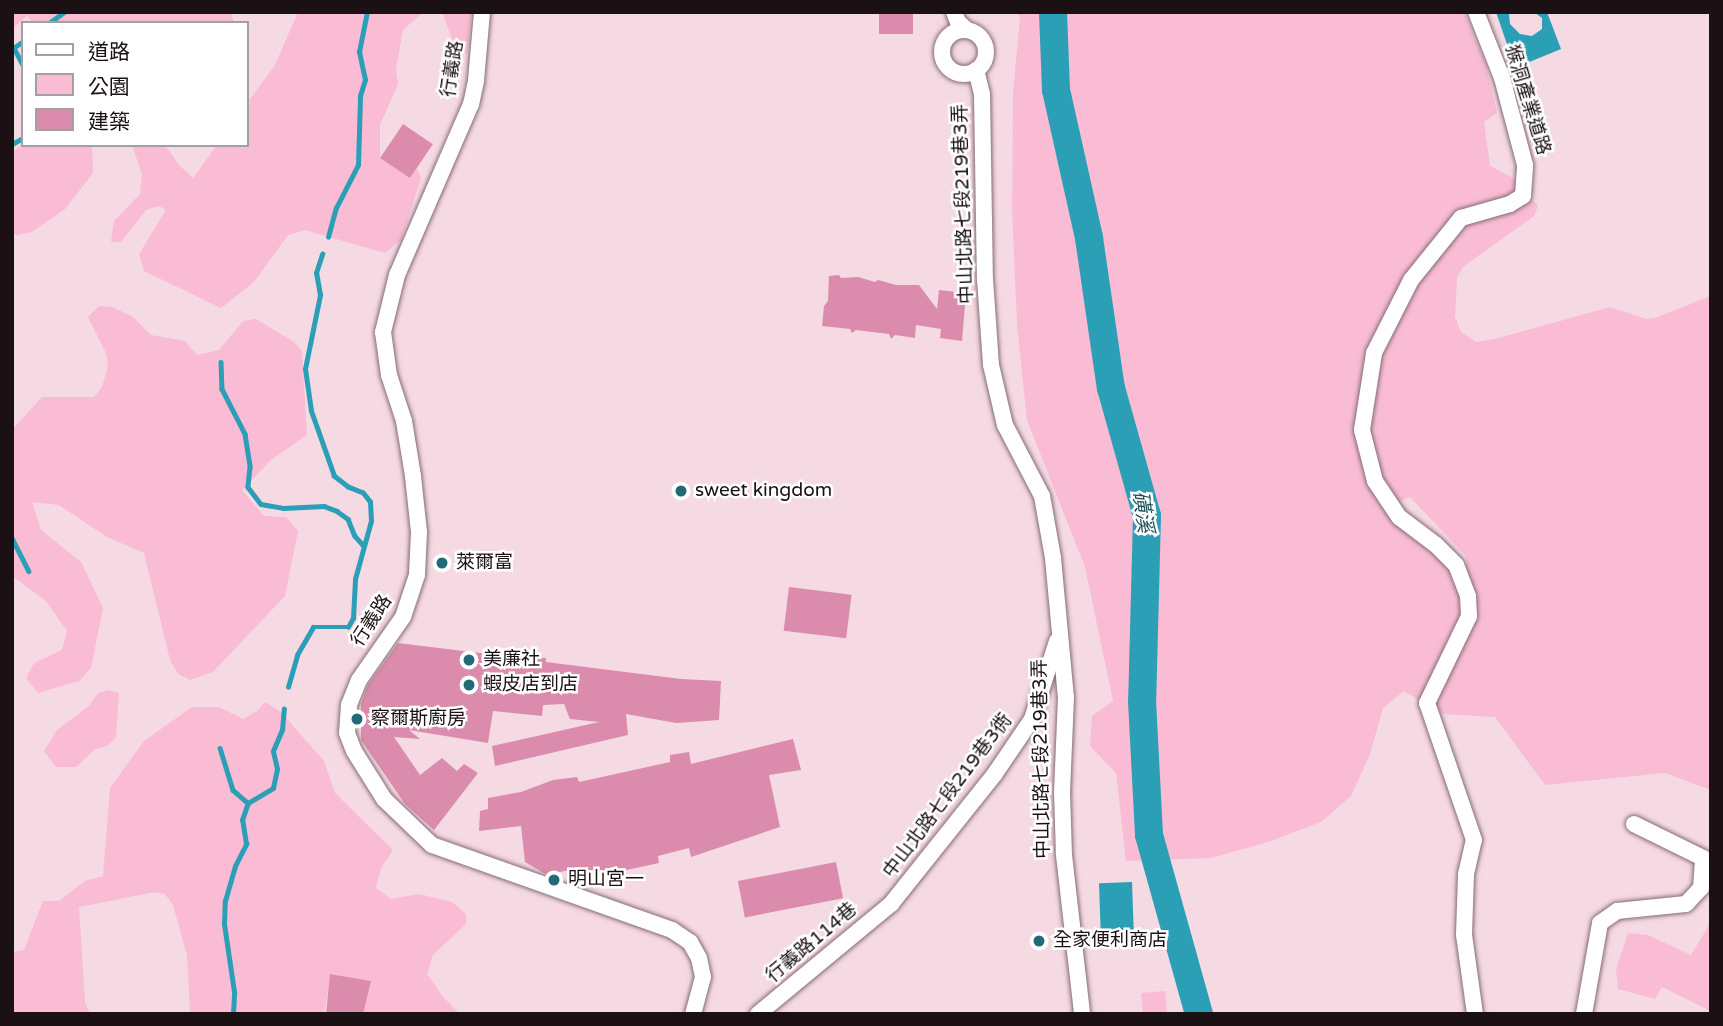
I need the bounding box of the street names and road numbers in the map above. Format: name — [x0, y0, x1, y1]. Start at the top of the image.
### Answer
street label: 行義路 — [437, 39, 469, 99]
street label: 猴洞產業道路 — [1499, 42, 1555, 158]
street label: 中山北路七段219巷3弄 — [949, 104, 979, 304]
street label: 行義路 — [347, 591, 397, 651]
street label: 中山北路七段219巷3弄 — [1029, 659, 1055, 859]
street label: 中山北路七段219巷3衖 — [879, 709, 1017, 883]
street label: 行義路114巷 — [762, 898, 862, 988]

